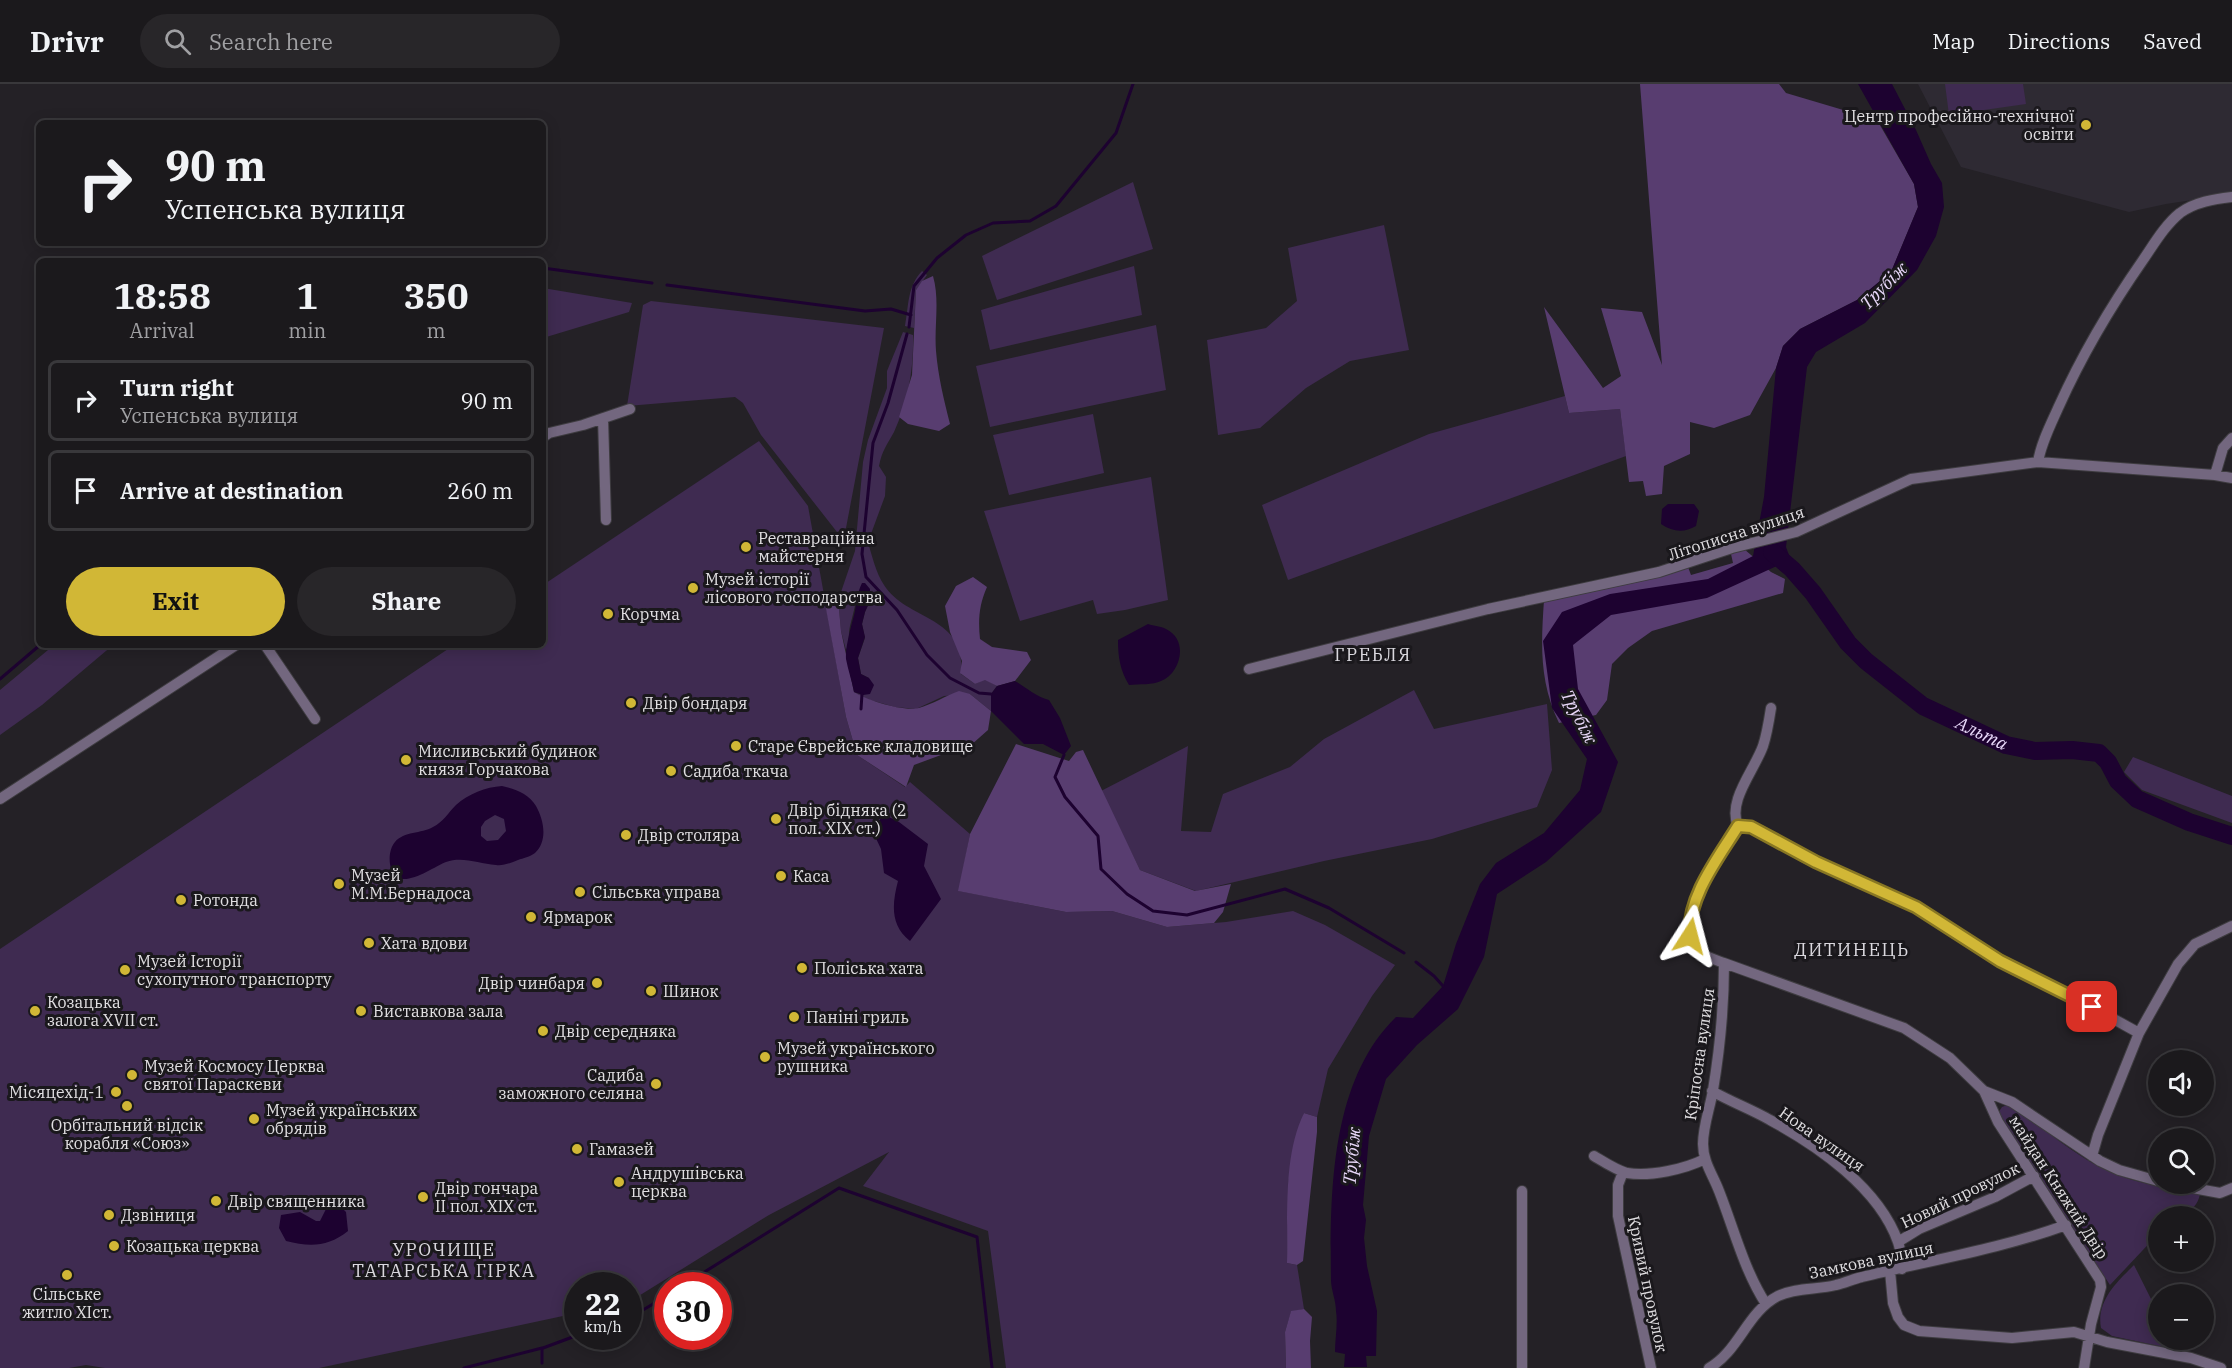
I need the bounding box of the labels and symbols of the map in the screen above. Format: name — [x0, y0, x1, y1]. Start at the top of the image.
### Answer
place label: Центр професійно-технічної освіти — [1844, 106, 2074, 144]
marker: Центр професійно-технічної освіти — [2079, 118, 2093, 132]
water label: Трубіж — [1855, 257, 1912, 314]
street label: Літописна вулиця — [1665, 501, 1807, 565]
place label: Реставраційна майстерня — [758, 528, 875, 566]
marker: Реставраційна майстерня — [739, 540, 753, 554]
place label: Музей історії лісового господарства — [705, 569, 883, 607]
marker: Музей історії лісового господарства — [686, 581, 700, 595]
place label: Корчма — [620, 604, 680, 624]
marker: Корчма — [601, 607, 615, 621]
district label: ГРЕБЛЯ — [1334, 643, 1412, 666]
water label: Трубіж — [1556, 686, 1603, 748]
place label: Двір бондаря — [643, 693, 748, 713]
marker: Двір бондаря — [624, 696, 638, 710]
water label: Альта — [1951, 711, 2012, 755]
place label: Старе Єврейське кладовище — [748, 736, 973, 756]
marker: Старе Єврейське кладовище — [729, 739, 743, 753]
place label: Мисливський будинок князя Горчакова — [418, 741, 598, 779]
marker: Мисливський будинок князя Горчакова — [399, 753, 413, 767]
place label: Садиба ткача — [683, 761, 788, 781]
marker: Садиба ткача — [664, 764, 678, 778]
place label: Двір бідняка (2 пол. XIX ст.) — [788, 800, 907, 838]
marker: Двір бідняка (2 пол. XIX ст.) — [769, 812, 783, 826]
place label: Двір столяра — [638, 825, 740, 845]
marker: Двір столяра — [619, 828, 633, 842]
place label: Музей М.М.Бернадоса — [351, 865, 471, 903]
place label: Каса — [793, 866, 830, 886]
marker: Каса — [774, 869, 788, 883]
marker: Музей М.М.Бернадоса — [332, 877, 346, 891]
place label: Сільська управа — [592, 882, 720, 902]
marker: Сільська управа — [573, 885, 587, 899]
place label: Ротонда — [193, 890, 258, 910]
marker: Ротонда — [174, 893, 188, 907]
position arrow — [1658, 904, 1722, 968]
place label: Ярмарок — [543, 907, 613, 927]
marker: Ярмарок — [524, 910, 538, 924]
place label: Хата вдови — [381, 933, 468, 953]
marker: Хата вдови — [362, 936, 376, 950]
district label: ДИТИНЕЦЬ — [1794, 938, 1910, 961]
place label: Музей Історії сухопутного транспорту — [137, 951, 332, 989]
place label: Поліська хата — [814, 958, 924, 978]
marker: Поліська хата — [795, 961, 809, 975]
marker: Музей Історії сухопутного транспорту — [118, 963, 132, 977]
place label: Двір чинбаря — [479, 973, 585, 993]
marker: Двір чинбаря — [590, 976, 604, 990]
place label: Шинок — [663, 981, 719, 1001]
pin — [2066, 981, 2117, 1032]
marker: Шинок — [644, 984, 658, 998]
street label: Кріпосна вулиця — [1680, 987, 1718, 1121]
place label: Козацька залога XVII ст. — [47, 992, 159, 1030]
place label: Виставкова зала — [373, 1001, 504, 1021]
marker: Козацька залога XVII ст. — [28, 1004, 42, 1018]
marker: Виставкова зала — [354, 1004, 368, 1018]
place label: Паніні гриль — [806, 1007, 909, 1027]
marker: Паніні гриль — [787, 1010, 801, 1024]
place label: Двір середняка — [555, 1021, 676, 1041]
marker: Двір середняка — [536, 1024, 550, 1038]
place label: Музей українського рушника — [777, 1038, 934, 1076]
marker: Музей українського рушника — [758, 1050, 772, 1064]
place label: Музей Космосу Церква святої Параскеви — [144, 1056, 325, 1094]
place label: Садиба заможного селяна — [499, 1065, 644, 1103]
marker: Музей Космосу Церква святої Параскеви — [125, 1068, 139, 1082]
marker: Садиба заможного селяна — [649, 1077, 663, 1091]
place label: Місяцехід-1 — [9, 1082, 104, 1102]
marker: Місяцехід-1 — [109, 1085, 123, 1099]
marker: Орбітальний відсік корабля «Союз» — [120, 1099, 134, 1113]
place label: Музей українських обрядів — [266, 1100, 417, 1138]
street label: Нова вулиця — [1775, 1102, 1869, 1176]
street label: майдан Княжий Двір — [2005, 1111, 2113, 1263]
marker: Музей українських обрядів — [247, 1112, 261, 1126]
place label: Орбітальний відсік корабля «Союз» — [51, 1115, 204, 1153]
water label: Трубіж — [1338, 1126, 1365, 1186]
place label: Гамазей — [589, 1139, 654, 1159]
marker: Гамазей — [570, 1142, 584, 1156]
street label: Новий провулок — [1897, 1157, 2023, 1232]
place label: Андрушівська церква — [631, 1163, 744, 1201]
marker: Андрушівська церква — [612, 1175, 626, 1189]
place label: Двір гончара II пол. XIX ст. — [435, 1178, 539, 1216]
marker: Двір гончара II пол. XIX ст. — [416, 1190, 430, 1204]
place label: Двір священника — [228, 1191, 365, 1211]
marker: Двір священника — [209, 1194, 223, 1208]
place label: Дзвіниця — [121, 1205, 195, 1225]
marker: Дзвіниця — [102, 1208, 116, 1222]
street label: Кривий провулок — [1624, 1214, 1672, 1355]
place label: Козацька церква — [126, 1236, 259, 1256]
street label: Замкова вулиця — [1807, 1237, 1935, 1283]
district label: УРОЧИЩЕ ТАТАРСЬКА ГІРКА — [352, 1238, 536, 1282]
marker: Козацька церква — [107, 1239, 121, 1253]
marker: Сільське житло ХІст. — [60, 1268, 74, 1282]
speed limit sign: 30 — [654, 1272, 732, 1350]
place label: Сільське житло ХІст. — [22, 1284, 112, 1322]

